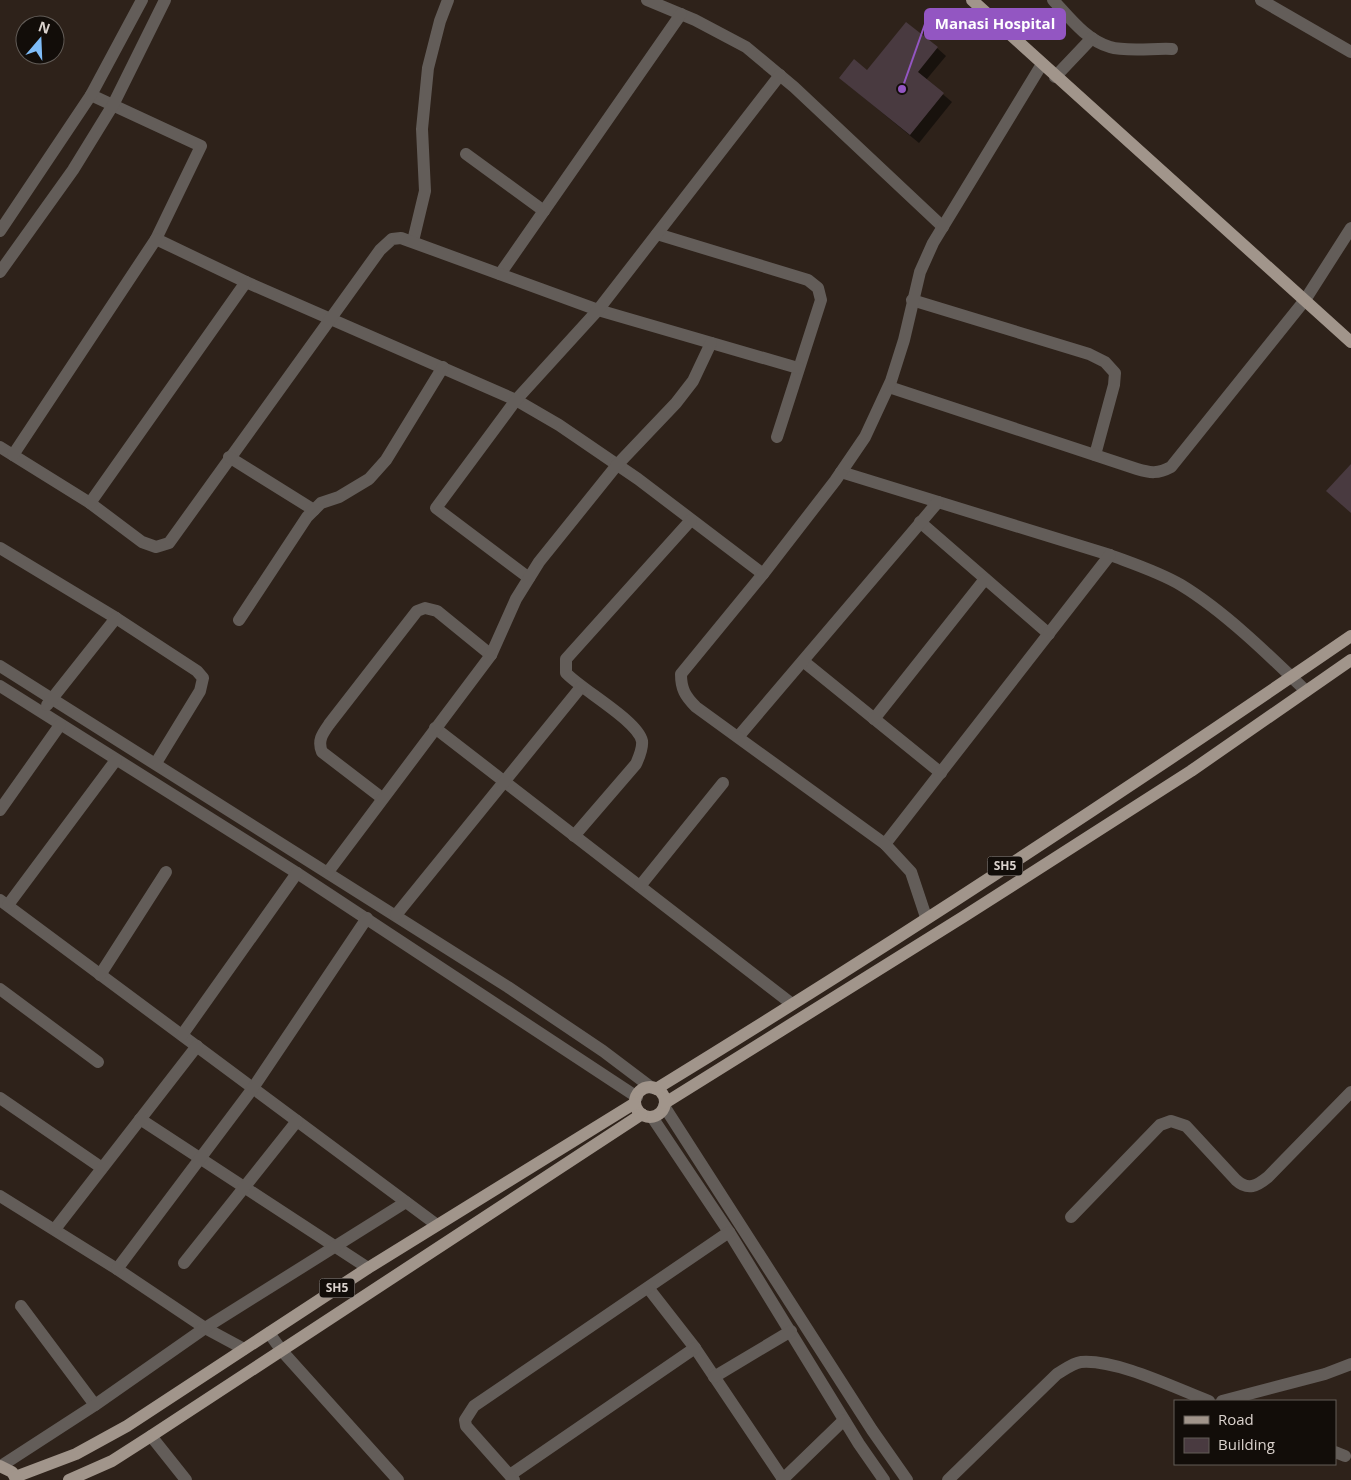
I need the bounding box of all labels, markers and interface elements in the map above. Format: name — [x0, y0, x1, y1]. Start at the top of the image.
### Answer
callout: Manasi Hospital — [925, 9, 1065, 39]
text: Manasi Hospital — [935, 13, 1055, 33]
north arrow — [15, 15, 65, 65]
text: N — [36, 16, 53, 38]
road number: SH5 — [988, 856, 1022, 876]
road number: SH5 — [320, 1278, 354, 1298]
legend — [1174, 1400, 1336, 1465]
text: Road — [1218, 1409, 1254, 1429]
text: Building — [1218, 1434, 1275, 1454]

